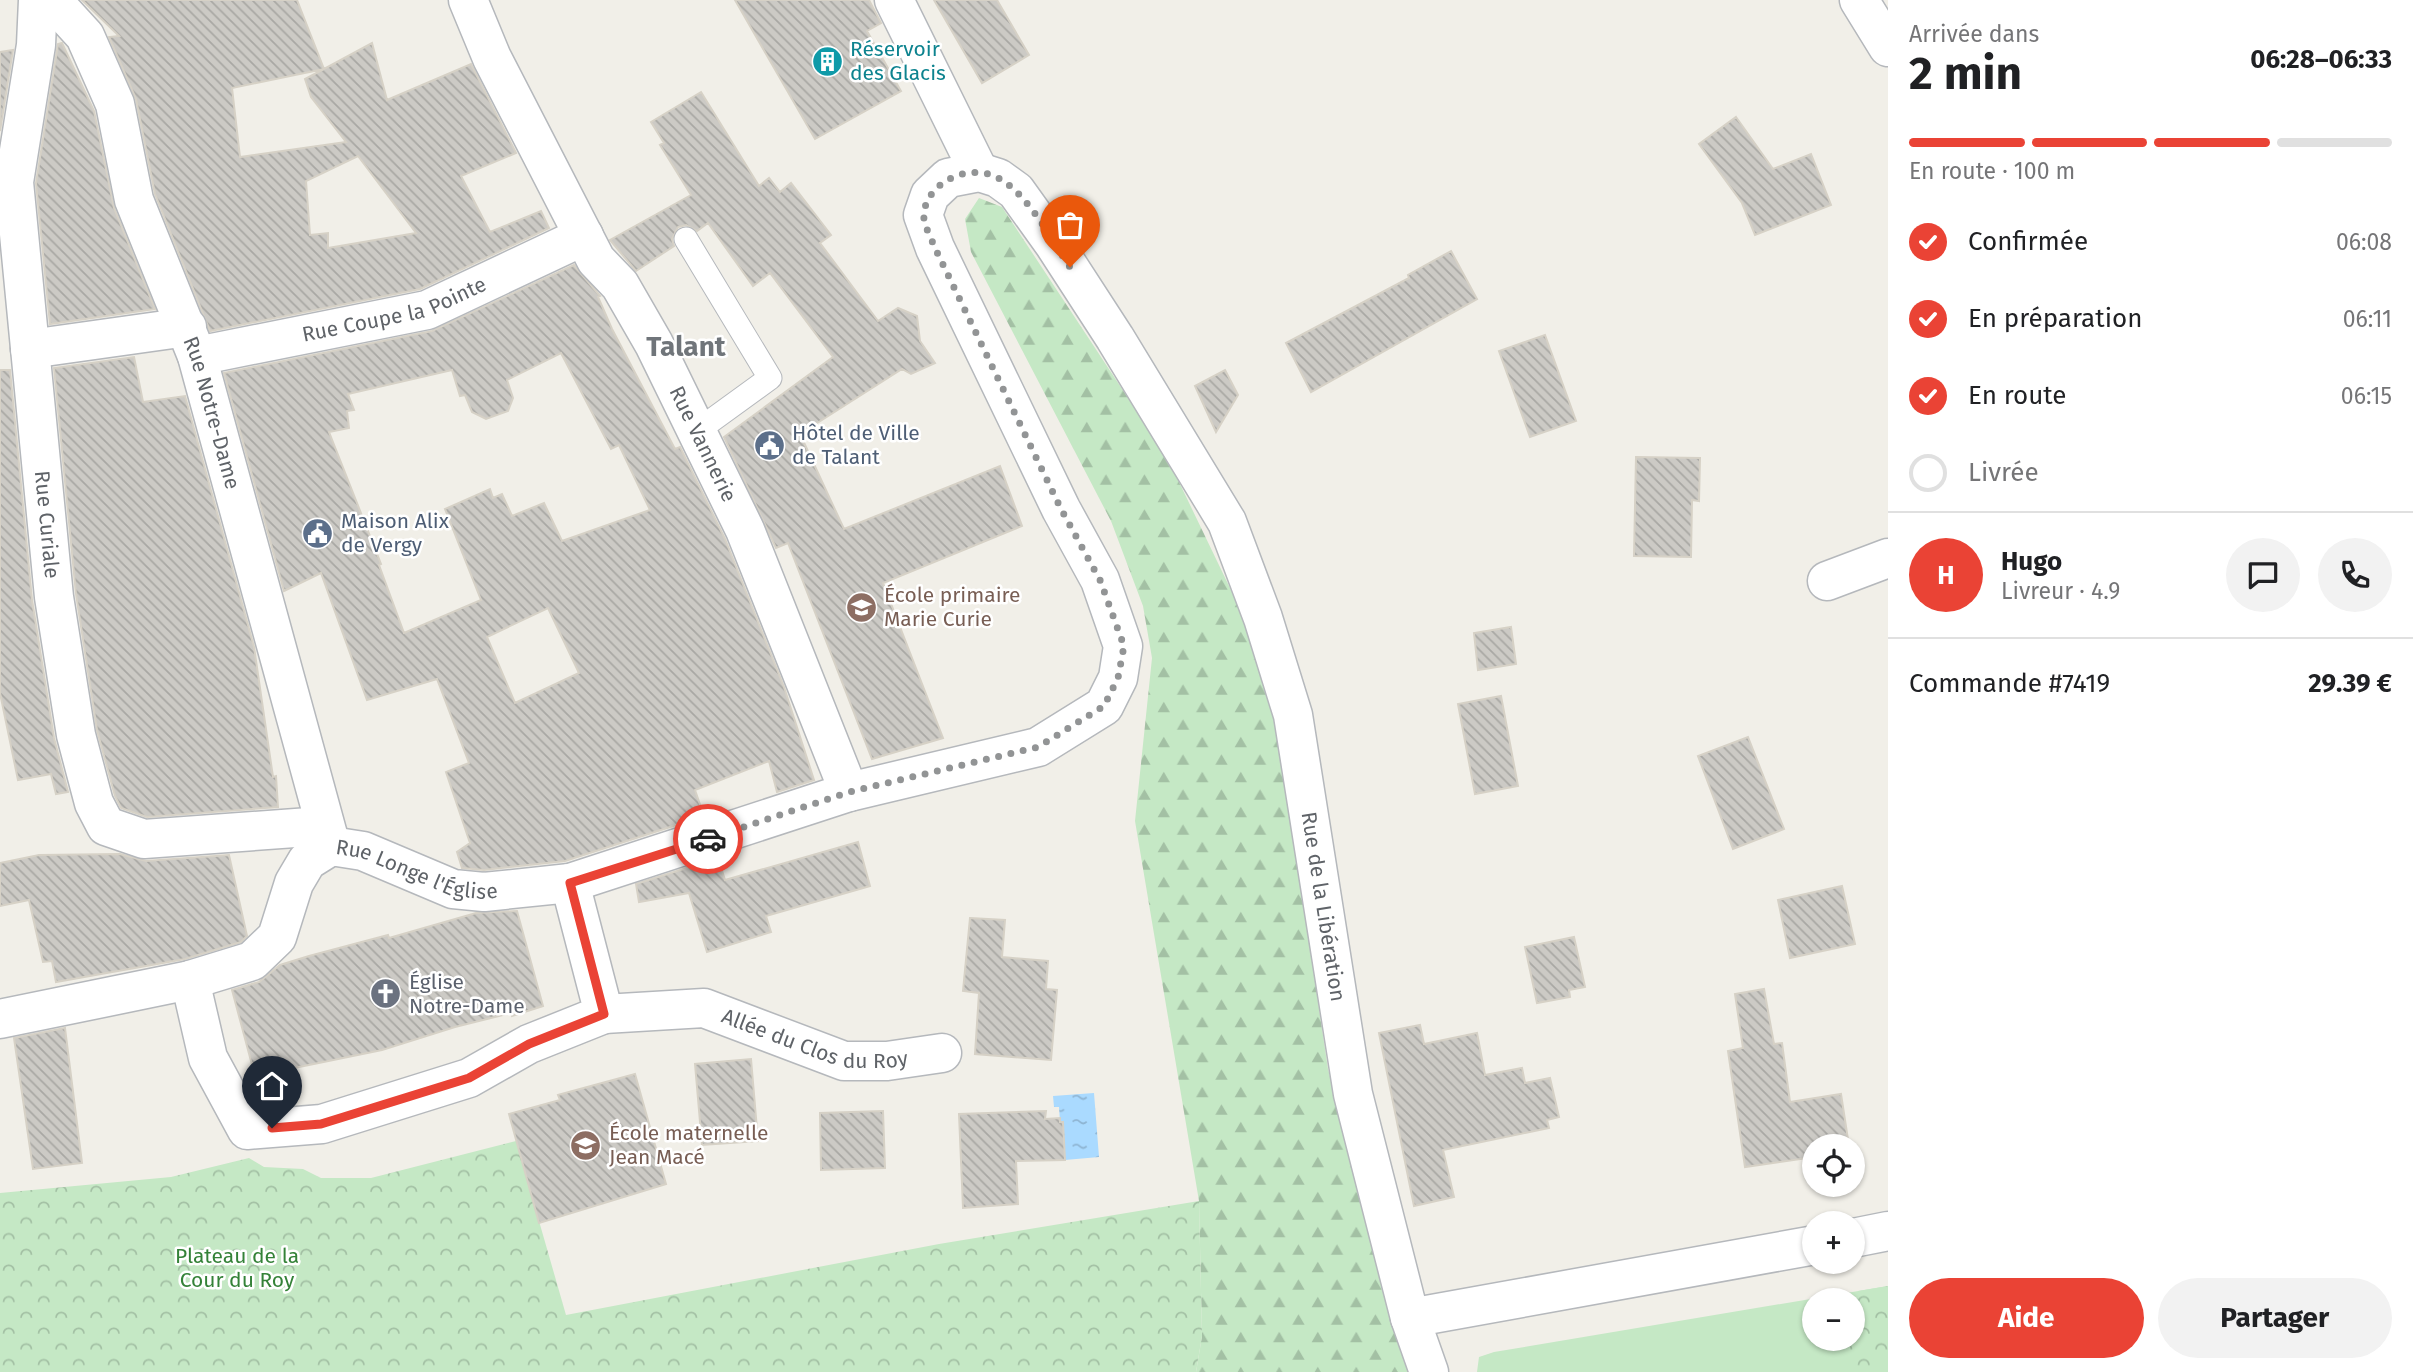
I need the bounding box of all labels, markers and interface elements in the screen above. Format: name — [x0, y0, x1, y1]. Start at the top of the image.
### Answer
text: Arrivée dans — [1909, 20, 2039, 48]
place label: Réservoir des Glacis — [850, 36, 946, 86]
building icon: Réservoir des Glacis — [810, 44, 844, 78]
text: 06:28–06:33 — [2250, 44, 2392, 75]
text: 2 min — [1909, 46, 2022, 101]
text: En route · 100 m — [1909, 157, 2075, 185]
pin — [1040, 195, 1100, 267]
icon: bag — [1051, 206, 1089, 244]
icon: check — [1909, 223, 1947, 261]
text: Confirmée — [1968, 226, 2088, 257]
text: 06:08 — [2336, 228, 2392, 256]
street label: Rue Coupe la Pointe — [300, 271, 490, 348]
icon: check — [1909, 300, 1947, 338]
text: En préparation — [1968, 303, 2142, 334]
text: 06:11 — [2343, 305, 2392, 333]
district label: Talant — [646, 330, 727, 363]
street label: Rue Notre-Dame — [177, 332, 246, 492]
icon: check — [1909, 377, 1947, 415]
text: En route — [1968, 380, 2067, 411]
street label: Rue Vannerie — [664, 382, 742, 506]
text: 06:15 — [2341, 382, 2392, 410]
place label: Hôtel de Ville de Talant — [792, 420, 920, 470]
public building icon: Hôtel de Ville de Talant — [752, 428, 786, 462]
text: Livrée — [1968, 457, 2039, 488]
street label: Rue Curiale — [29, 469, 65, 580]
place label: Maison Alix de Vergy — [341, 508, 450, 558]
public building icon: Maison Alix de Vergy — [301, 516, 335, 550]
button: chat — [2226, 538, 2300, 612]
button: phone — [2318, 538, 2392, 612]
text: Hugo — [2001, 546, 2062, 577]
text: H — [1937, 560, 1955, 591]
text: Livreur · 4.9 — [2001, 577, 2120, 605]
place label: École primaire Marie Curie — [884, 582, 1021, 632]
school or university icon: École primaire Marie Curie — [844, 590, 878, 624]
text: Commande #7419 — [1909, 668, 2110, 699]
text: 29.39 € — [2308, 668, 2392, 699]
courier — [673, 804, 743, 874]
street label: Rue de la Libération — [1295, 810, 1351, 1003]
icon: car — [689, 820, 727, 858]
street label: Rue Longe l'Église — [334, 834, 499, 905]
place label: Église Notre-Dame — [409, 969, 525, 1019]
church icon: Église Notre-Dame — [369, 977, 403, 1011]
street label: Allée du Clos du Roy — [718, 1003, 910, 1074]
pin — [242, 1056, 302, 1128]
icon: home — [253, 1067, 291, 1105]
place label: École maternelle Jean Macé — [609, 1120, 768, 1170]
school or university icon: École maternelle Jean Macé — [569, 1128, 603, 1162]
map controls — [1802, 1134, 1865, 1351]
button: locate — [1802, 1134, 1865, 1197]
button: + — [1802, 1211, 1865, 1274]
park label: Plateau de la Cour du Roy — [175, 1243, 299, 1293]
button: Aide — [1909, 1278, 2144, 1358]
button: Partager — [2158, 1278, 2392, 1358]
button: − — [1802, 1288, 1865, 1351]

